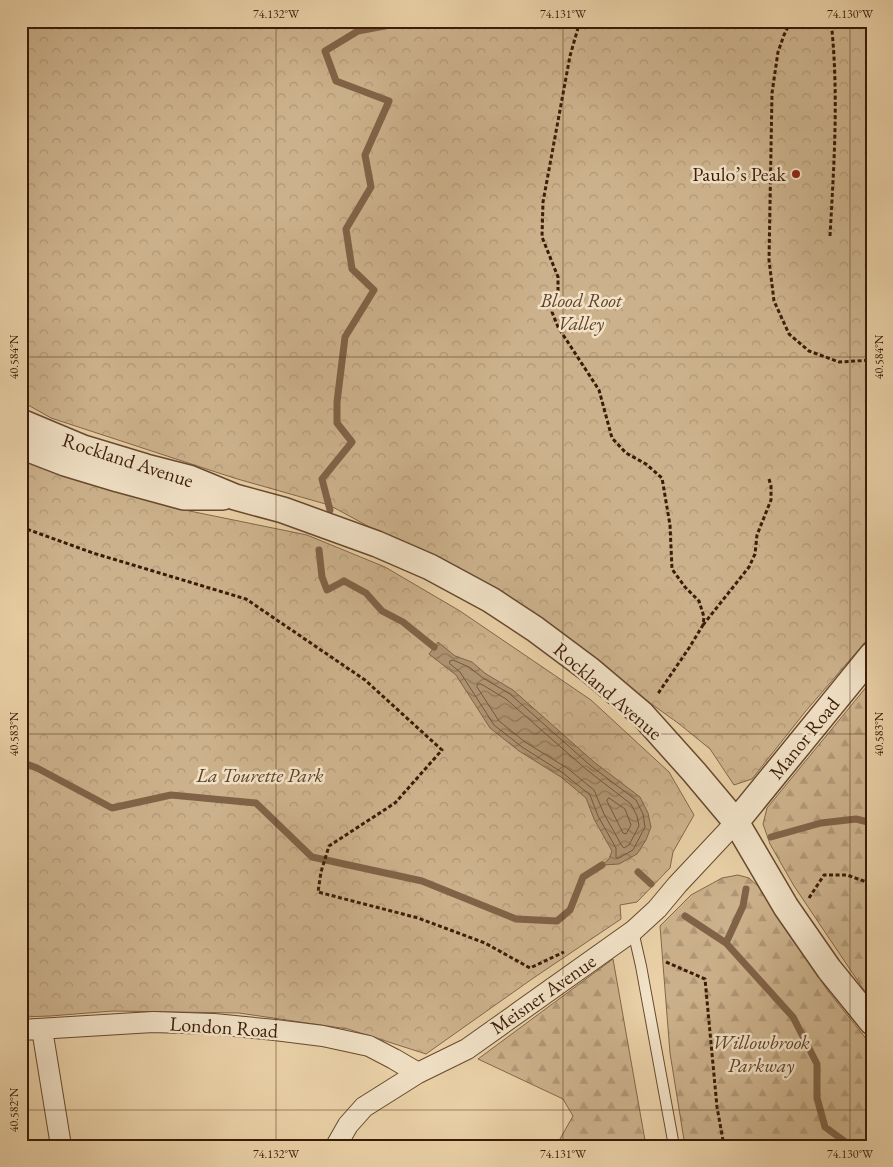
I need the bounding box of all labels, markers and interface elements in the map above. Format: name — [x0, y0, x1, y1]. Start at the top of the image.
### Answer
text: 74.132°W — [253, 6, 300, 22]
text: 74.131°W — [540, 6, 587, 22]
text: 74.130°W — [827, 6, 874, 22]
place label: Paulo’s Peak — [692, 161, 787, 187]
marker: Paulo’s Peak — [790, 168, 802, 180]
park label: Blood Root Valley — [539, 287, 623, 336]
text: 40.584°N — [6, 334, 22, 379]
text: 40.584°N — [871, 334, 887, 379]
street label: Rockland Avenue — [59, 427, 197, 494]
street label: Rockland Avenue — [548, 636, 668, 746]
street label: Manor Road — [763, 691, 846, 784]
text: 40.583°N — [6, 711, 22, 756]
text: 40.583°N — [871, 711, 887, 756]
park label: La Tourette Park — [195, 762, 324, 788]
street label: Meisner Avenue — [485, 948, 601, 1040]
street label: London Road — [169, 1010, 280, 1044]
park label: Willowbrook Parkway — [712, 1029, 810, 1078]
text: 40.582°N — [6, 1087, 22, 1132]
text: 74.132°W — [253, 1146, 300, 1162]
text: 74.131°W — [540, 1146, 587, 1162]
text: 74.130°W — [827, 1146, 874, 1162]

